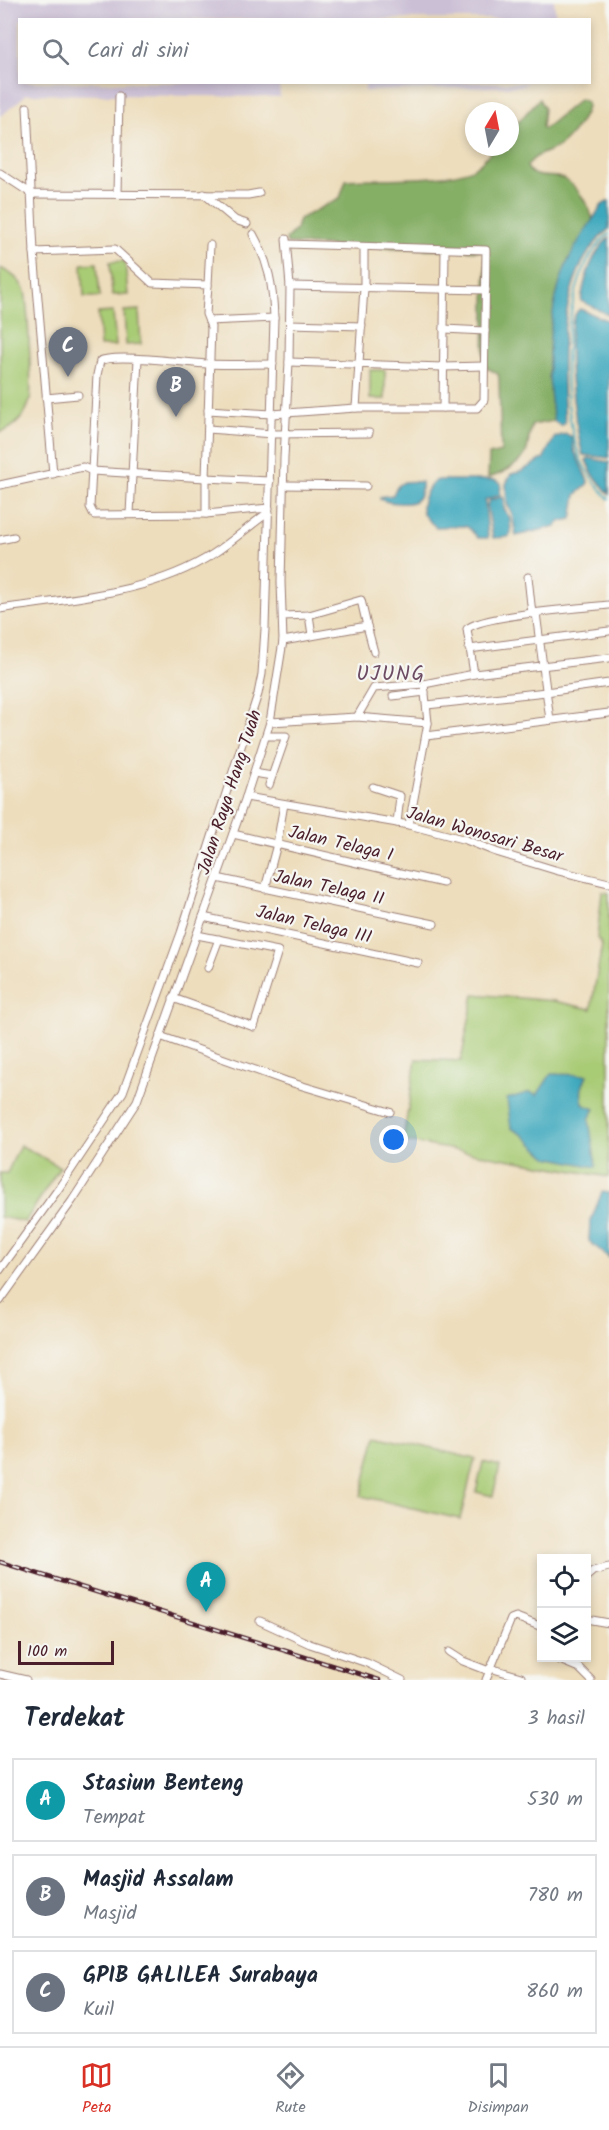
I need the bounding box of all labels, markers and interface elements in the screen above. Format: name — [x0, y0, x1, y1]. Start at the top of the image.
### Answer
search box — [18, 18, 591, 84]
text: Cari di sini — [87, 34, 188, 69]
icon: search — [39, 35, 72, 68]
north arrow — [465, 102, 519, 156]
pin: C — [48, 328, 88, 377]
pin: B — [156, 368, 195, 417]
district label: UJUNG — [356, 658, 426, 691]
street label: Jalan Raya Hang Tuah — [190, 706, 271, 879]
street label: Jalan Wonosari Besar — [403, 799, 567, 872]
street label: Jalan Telaga I — [285, 818, 396, 871]
street label: Jalan Telaga II — [271, 863, 387, 914]
street label: Jalan Telaga III — [253, 898, 374, 953]
your location — [379, 1125, 408, 1154]
map controls — [537, 1554, 591, 1662]
button: locate — [537, 1554, 591, 1608]
pin: A — [186, 1562, 226, 1612]
button: layers — [537, 1608, 591, 1662]
scale bar — [18, 1638, 114, 1666]
text: 100 m — [27, 1639, 67, 1664]
text: Terdekat — [24, 1698, 125, 1740]
text: 3 hasil — [527, 1703, 585, 1735]
text: Stasiun Benteng — [83, 1767, 244, 1802]
text: A — [39, 1784, 52, 1816]
text: 530 m — [527, 1784, 583, 1816]
text: Tempat — [83, 1802, 145, 1834]
text: Masjid Assalam — [83, 1863, 234, 1898]
text: B — [39, 1880, 52, 1912]
text: 780 m — [528, 1880, 583, 1912]
text: Masjid — [83, 1898, 137, 1930]
text: GPIB GALILEA Surabaya — [83, 1959, 318, 1994]
text: C — [39, 1976, 52, 2008]
text: 860 m — [526, 1976, 583, 2008]
text: Kuil — [83, 1994, 114, 2026]
tab: Peta — [80, 2059, 113, 2120]
tab: Rute — [274, 2059, 307, 2120]
tab: Disimpan — [468, 2059, 529, 2120]

